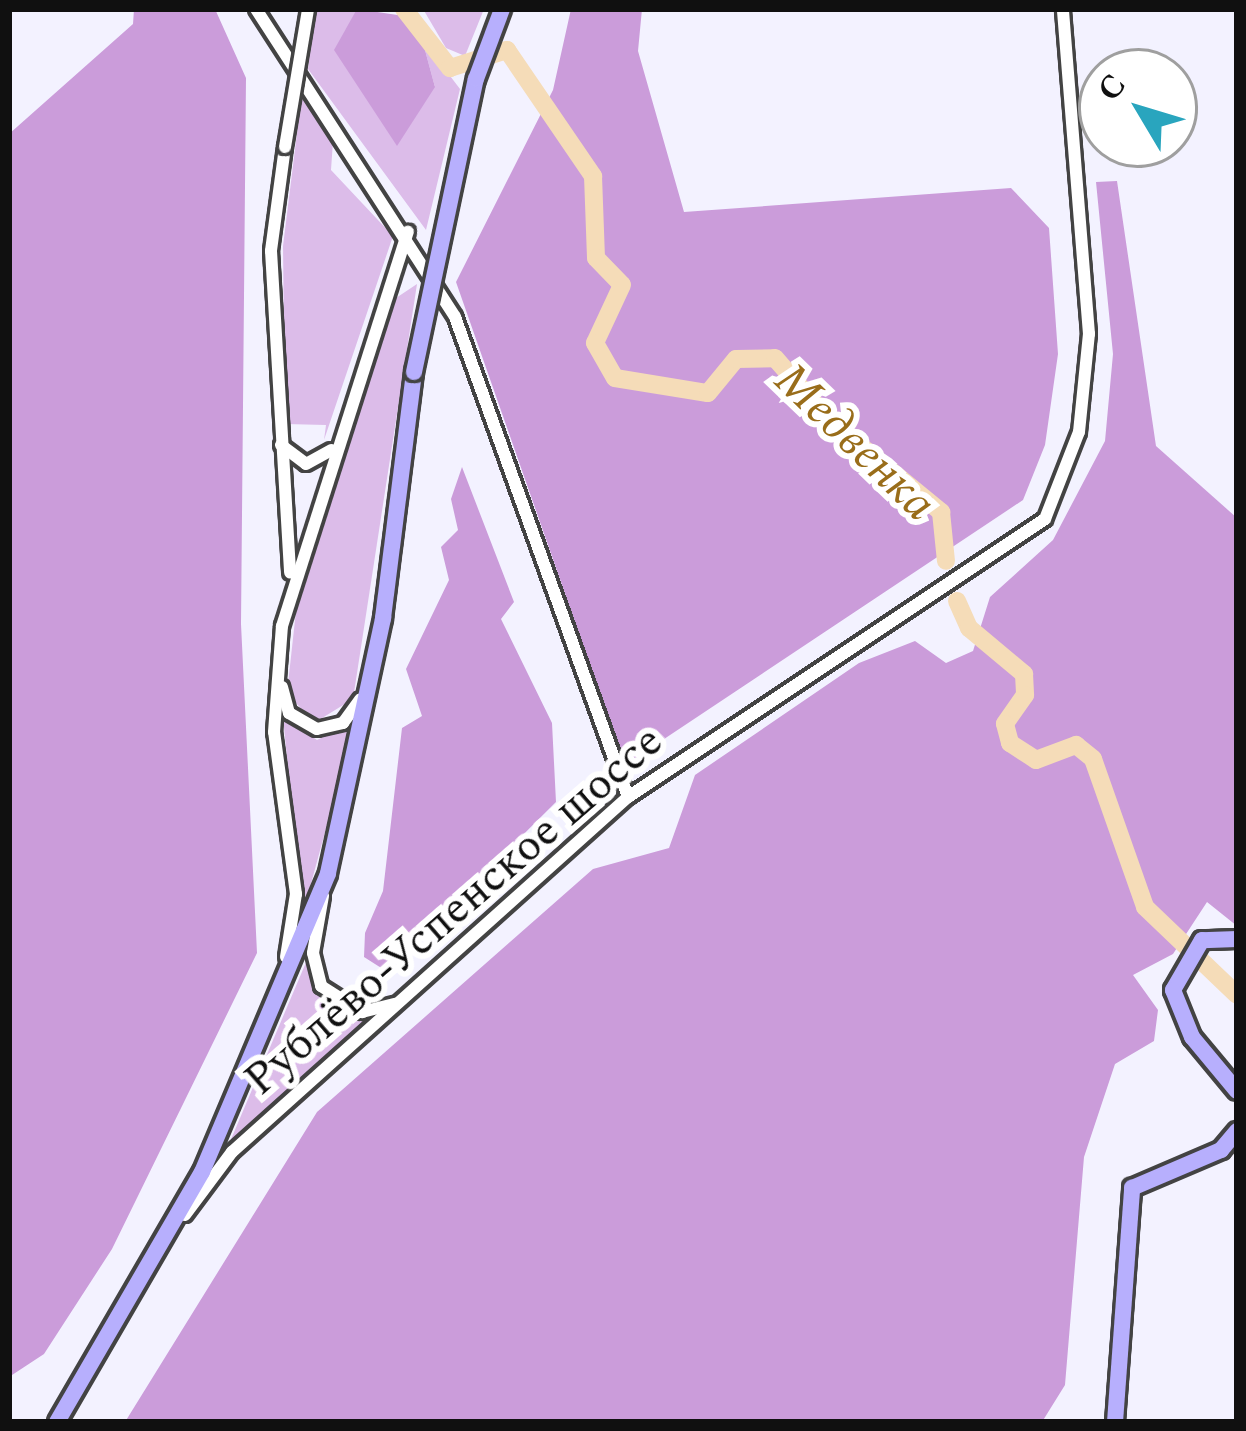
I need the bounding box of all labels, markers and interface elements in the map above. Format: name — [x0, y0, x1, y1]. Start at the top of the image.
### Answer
north arrow — [1078, 48, 1198, 168]
text: С — [1085, 63, 1139, 112]
water label: Медвенка — [762, 351, 948, 533]
street label: Рублёво-Успенское шоссе — [234, 715, 674, 1107]

